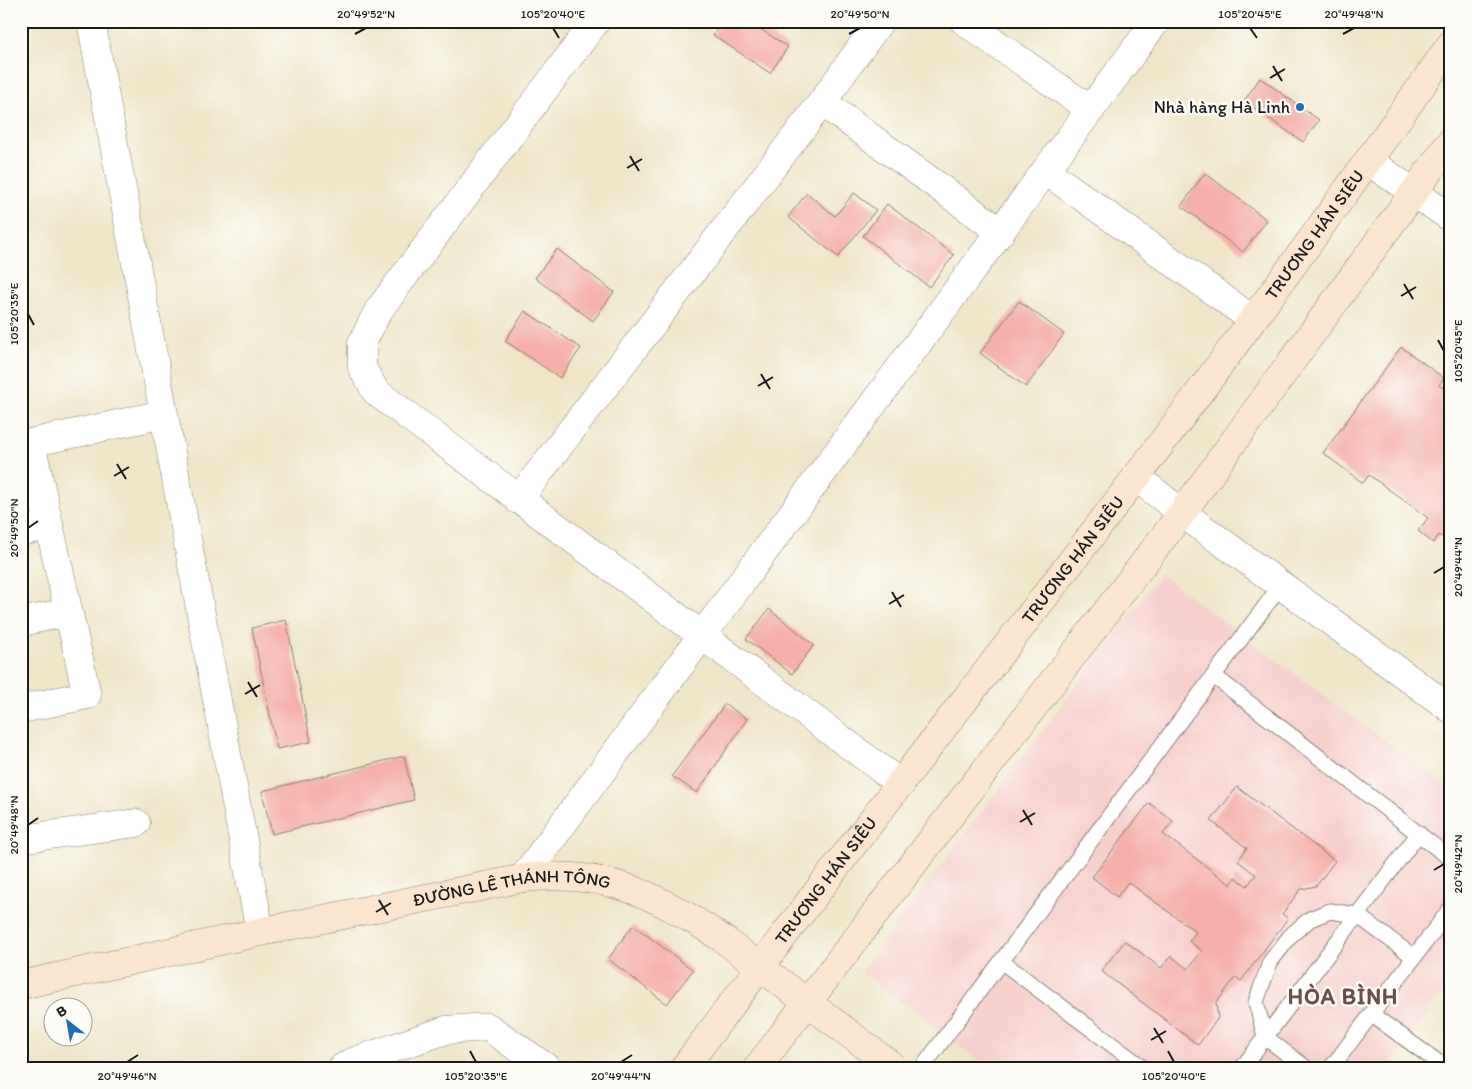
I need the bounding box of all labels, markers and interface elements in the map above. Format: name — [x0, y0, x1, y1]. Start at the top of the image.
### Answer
text: 20°49'52"N — [337, 7, 395, 21]
text: 105°20'40"E — [521, 7, 586, 21]
text: 20°49'50"N — [830, 7, 890, 21]
text: 105°20'45"E — [1218, 7, 1282, 21]
text: 20°49'48"N — [1324, 7, 1384, 21]
place label: Nhà hàng Hà Linh — [1154, 96, 1290, 118]
marker: Nhà hàng Hà Linh — [1294, 101, 1306, 113]
street label: TRƯƠNG HÁN SIÊU — [1260, 166, 1369, 304]
text: 105°20'35"E — [7, 282, 21, 345]
text: 105°20'45"E — [1451, 319, 1465, 383]
street label: TRƯƠNG HÁN SIÊU — [1017, 491, 1129, 628]
text: 20°49'50"N — [7, 498, 21, 558]
text: 20°49'44"N — [1451, 537, 1465, 597]
text: 20°49'48"N — [7, 795, 21, 855]
street label: TRƯƠNG HÁN SIÊU — [770, 812, 882, 949]
text: 20°49'42"N — [1451, 835, 1465, 893]
street label: ĐƯỜNG LÊ THÁNH TÔNG — [410, 865, 613, 911]
district label: HÒA BÌNH — [1288, 983, 1398, 1010]
north arrow — [42, 996, 92, 1046]
text: B — [53, 1002, 70, 1021]
text: 20°49'46"N — [97, 1069, 157, 1083]
text: 105°20'35"E — [445, 1069, 508, 1083]
text: 20°49'44"N — [591, 1069, 651, 1083]
text: 105°20'40"E — [1142, 1069, 1207, 1083]

